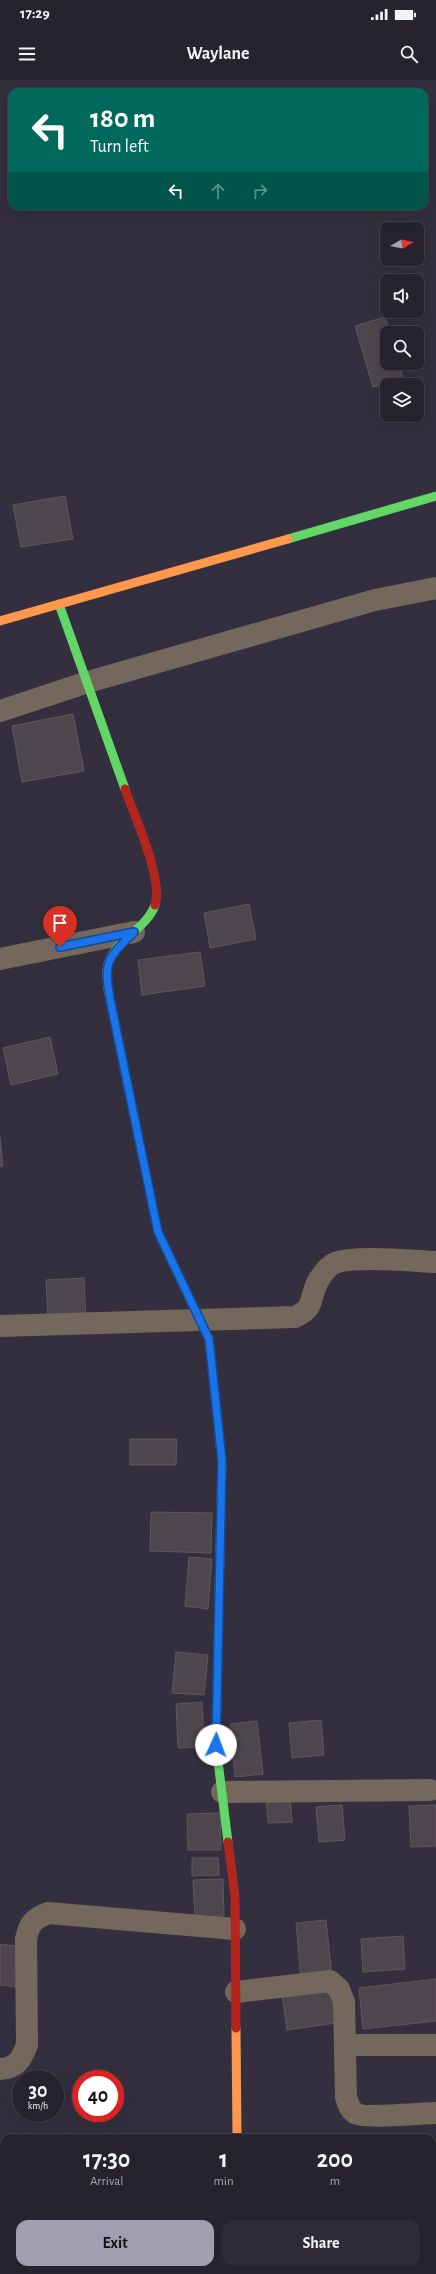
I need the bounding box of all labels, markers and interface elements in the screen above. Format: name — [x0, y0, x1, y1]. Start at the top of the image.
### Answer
text: 17:29 — [20, 6, 50, 21]
icon: menu — [16, 43, 38, 65]
icon: search — [398, 43, 420, 65]
text: Waylane — [186, 45, 250, 63]
icon: left — [24, 104, 76, 156]
text: 180 m — [90, 105, 155, 133]
text: Turn left — [90, 138, 149, 156]
icon: left — [165, 180, 187, 202]
icon: ahead — [207, 180, 229, 202]
icon: right — [249, 180, 271, 202]
north arrow — [380, 222, 424, 266]
map controls — [380, 222, 424, 422]
button: sound — [380, 274, 424, 318]
button: search — [380, 326, 424, 370]
button: layers — [380, 378, 424, 422]
pin — [43, 906, 77, 947]
icon: arrive — [49, 912, 71, 934]
position arrow — [195, 1724, 237, 1766]
speed limit sign: 40 — [72, 2070, 124, 2122]
text: 30 — [28, 2081, 48, 2101]
text: km/h — [28, 2101, 48, 2111]
text: 17:30 — [83, 2148, 130, 2172]
text: 1 — [219, 2148, 228, 2172]
text: 200 — [317, 2148, 353, 2172]
text: Arrival — [90, 2175, 123, 2188]
text: min — [213, 2175, 234, 2188]
text: m — [330, 2175, 340, 2188]
button: Exit — [16, 2220, 214, 2266]
button: Share — [222, 2220, 420, 2266]

